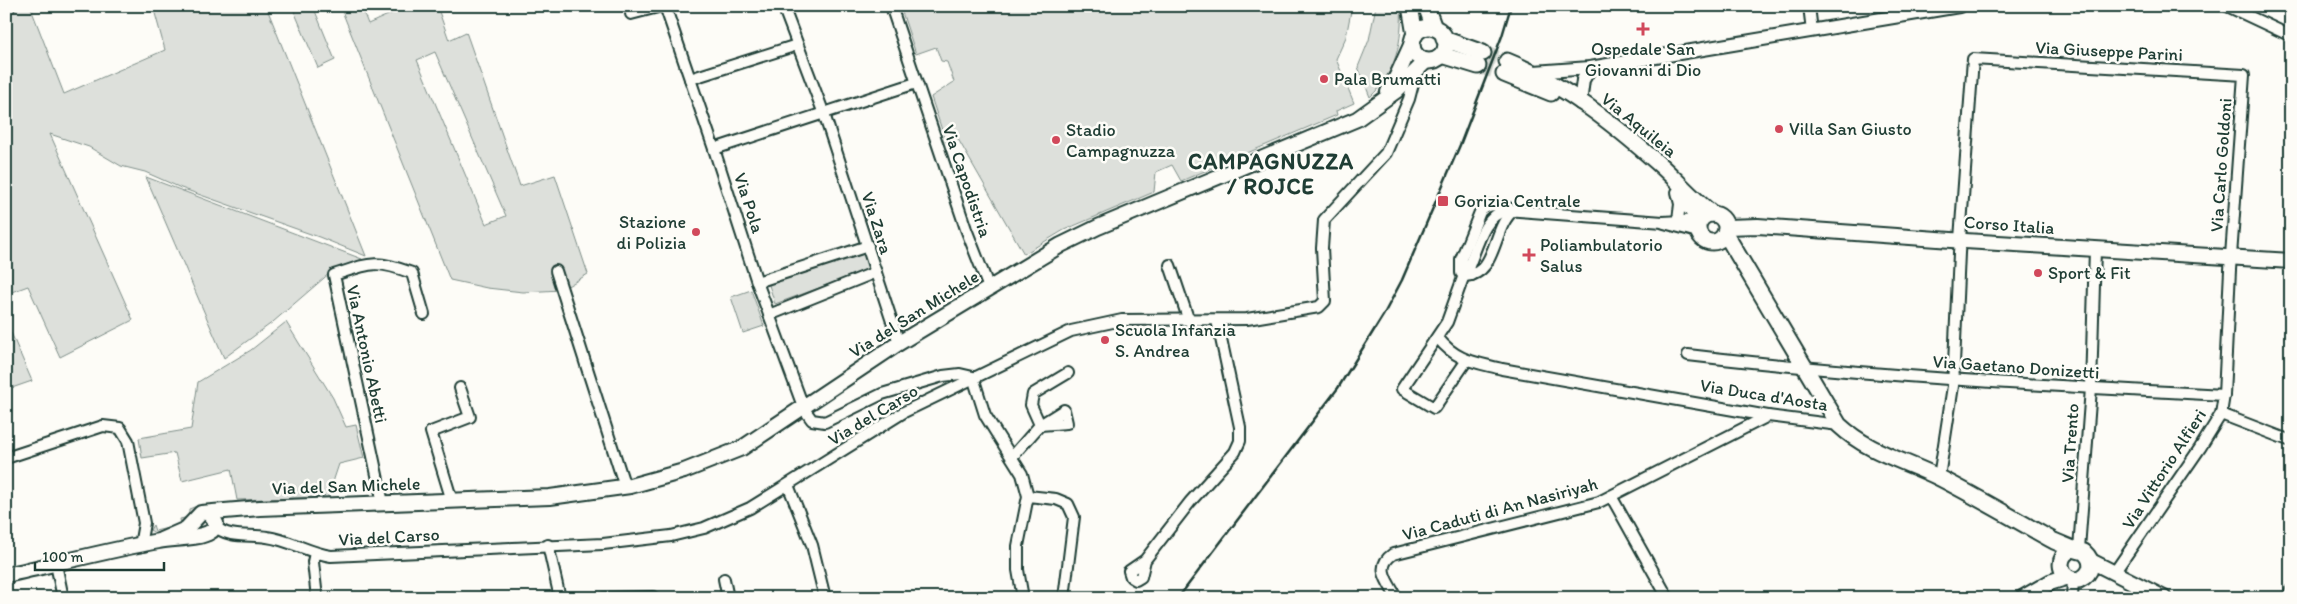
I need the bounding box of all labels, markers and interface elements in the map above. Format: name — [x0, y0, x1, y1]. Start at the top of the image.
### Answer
marker: Ospedale San Giovanni di Dio — [1636, 22, 1650, 36]
street label: Via Giuseppe Parini — [2035, 36, 2183, 66]
place label: Ospedale San Giovanni di Dio — [1585, 38, 1701, 81]
place label: Pala Brumatti — [1334, 68, 1441, 90]
marker: Pala Brumatti — [1318, 73, 1330, 85]
street label: Via Aquileia — [1597, 88, 1682, 163]
street label: Via Carlo Goldoni — [2205, 97, 2237, 233]
place label: Villa San Giusto — [1789, 118, 1912, 140]
place label: Stadio Campagnuzza — [1066, 119, 1176, 162]
street label: Via Capodistria — [937, 122, 997, 241]
marker: Villa San Giusto — [1773, 123, 1785, 135]
marker: Stadio Campagnuzza — [1050, 134, 1062, 146]
district label: CAMPAGNUZZA / ROJCE — [1188, 148, 1354, 200]
street label: Via Pola — [729, 170, 769, 236]
street label: Via Zara — [857, 189, 898, 258]
place label: Gorizia Centrale — [1454, 190, 1581, 212]
marker: Gorizia Centrale — [1436, 194, 1450, 208]
place label: Stazione di Polizia — [617, 211, 686, 254]
street label: Corso Italia — [1963, 211, 2055, 239]
marker: Stazione di Polizia — [690, 226, 702, 238]
place label: Poliambulatorio Salus — [1540, 234, 1663, 277]
marker: Poliambulatorio Salus — [1522, 248, 1536, 262]
place label: Sport & Fit — [2048, 262, 2131, 284]
street label: Via del San Michele — [845, 265, 983, 363]
marker: Sport & Fit — [2032, 267, 2044, 279]
street label: Via Antonio Abetti — [342, 283, 392, 425]
place label: Scuola Infanzia S. Andrea — [1115, 319, 1236, 362]
marker: Scuola Infanzia S. Andrea — [1099, 334, 1111, 346]
street label: Via Gaetano Donizetti — [1932, 350, 2100, 384]
street label: Via Duca d'Aosta — [1698, 374, 1830, 416]
street label: Via del Carso — [824, 380, 922, 450]
street label: Via Trento — [2056, 403, 2084, 483]
street label: Via Vittorio Alfieri — [2117, 405, 2211, 533]
street label: Via del San Michele — [271, 472, 421, 500]
street label: Via Caduti di An Nasiriyah — [1400, 472, 1600, 546]
street label: Via del Carso — [338, 523, 440, 551]
scale bar — [35, 539, 164, 571]
text: 100 m — [42, 548, 84, 566]

